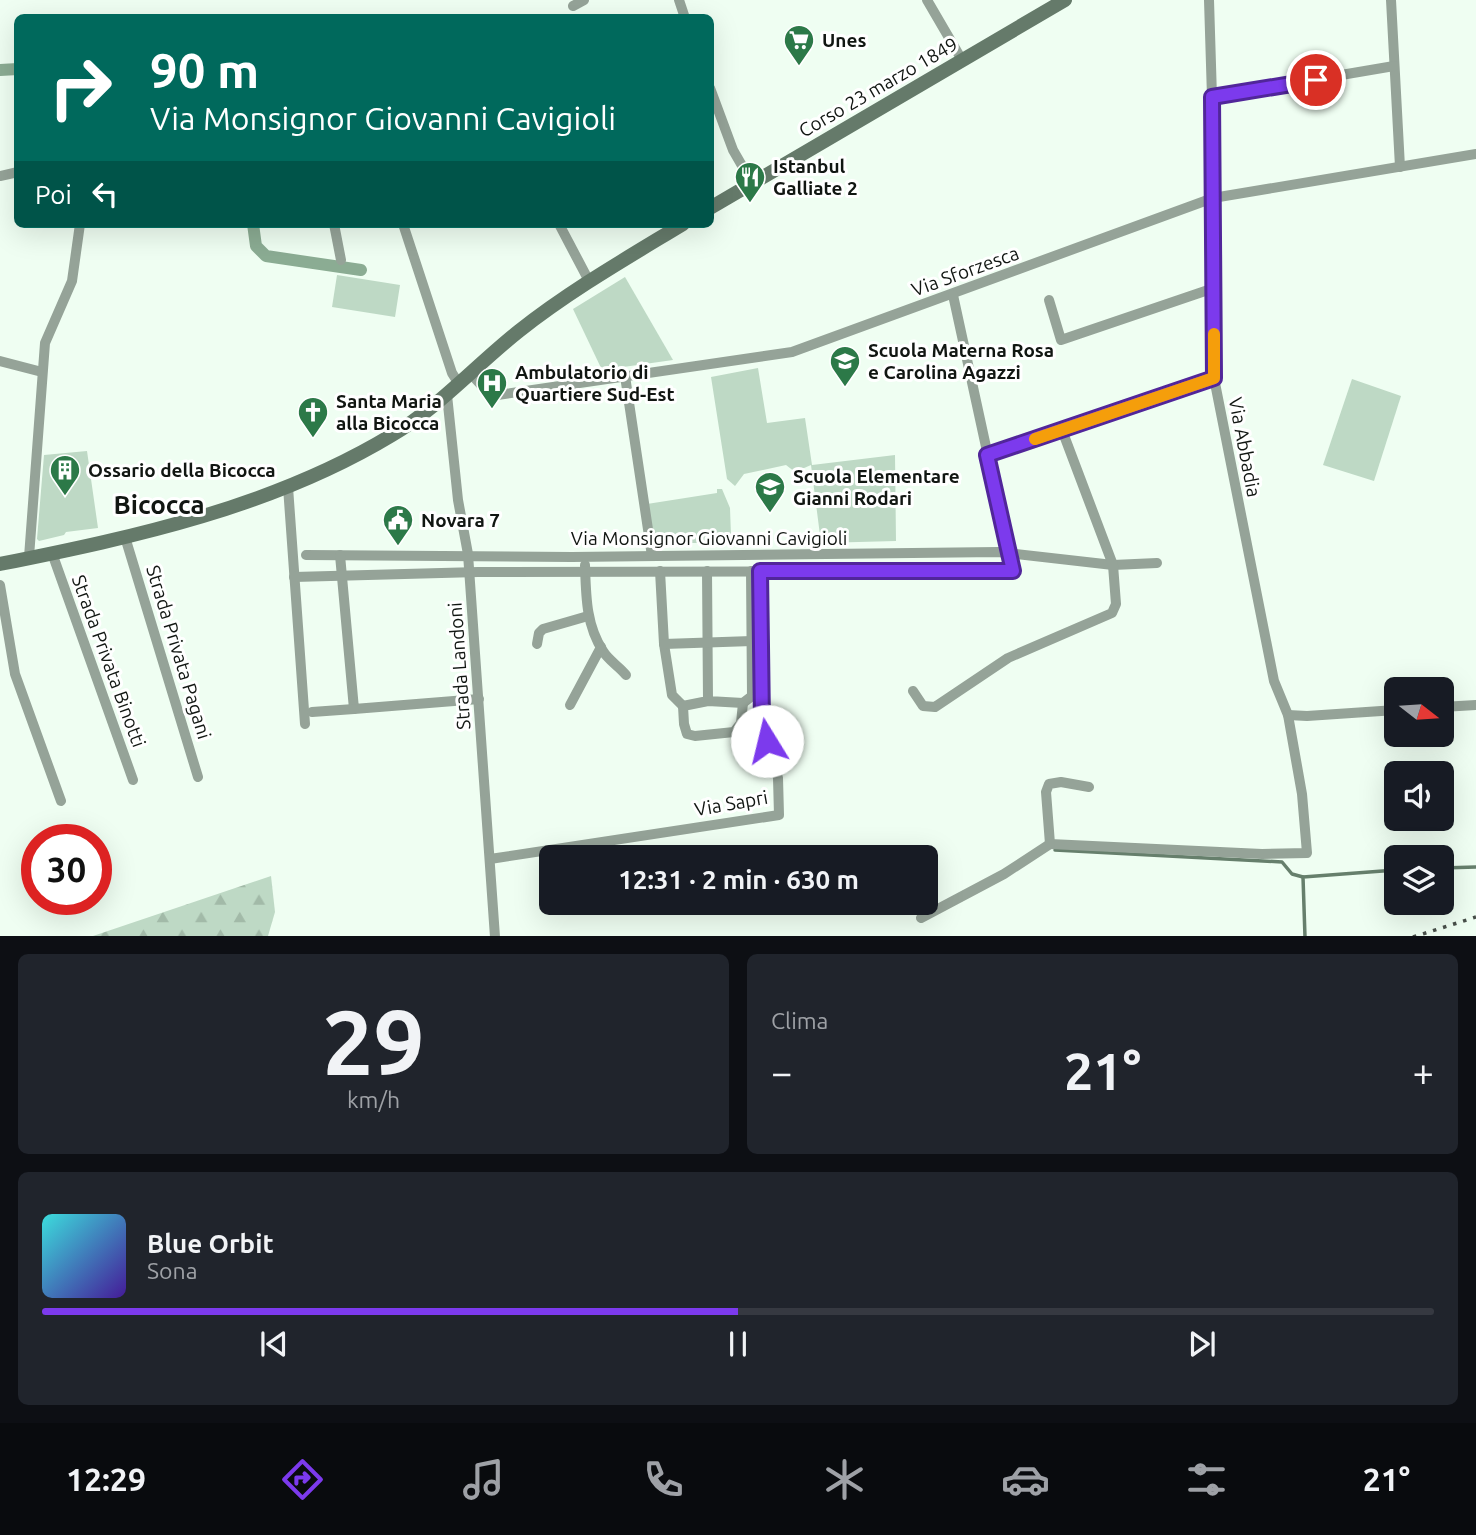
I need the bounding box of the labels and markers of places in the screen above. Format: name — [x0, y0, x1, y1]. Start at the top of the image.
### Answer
supermarket icon: Unes — [782, 23, 816, 67]
place label: Unes — [822, 29, 866, 51]
pin — [1286, 50, 1346, 110]
place label: Istanbul Galliate 2 — [773, 155, 858, 199]
restaurant icon: Istanbul Galliate 2 — [733, 160, 767, 204]
place label: Scuola Materna Rosa e Carolina Agazzi — [868, 339, 1054, 383]
school or university icon: Scuola Materna Rosa e Carolina Agazzi — [828, 344, 862, 388]
place label: Ambulatorio di Quartiere Sud-Est — [515, 361, 675, 405]
hospital icon: Ambulatorio di Quartiere Sud-Est — [475, 366, 509, 410]
place label: Santa Maria alla Bicocca — [336, 390, 442, 434]
church icon: Santa Maria alla Bicocca — [296, 395, 330, 439]
building icon: Ossario della Bicocca — [48, 453, 82, 497]
place label: Ossario della Bicocca — [88, 459, 276, 481]
place label: Scuola Elementare Gianni Rodari — [793, 465, 960, 509]
school or university icon: Scuola Elementare Gianni Rodari — [753, 470, 787, 514]
public building icon: Novara 7 — [381, 503, 415, 547]
place label: Novara 7 — [421, 509, 500, 531]

